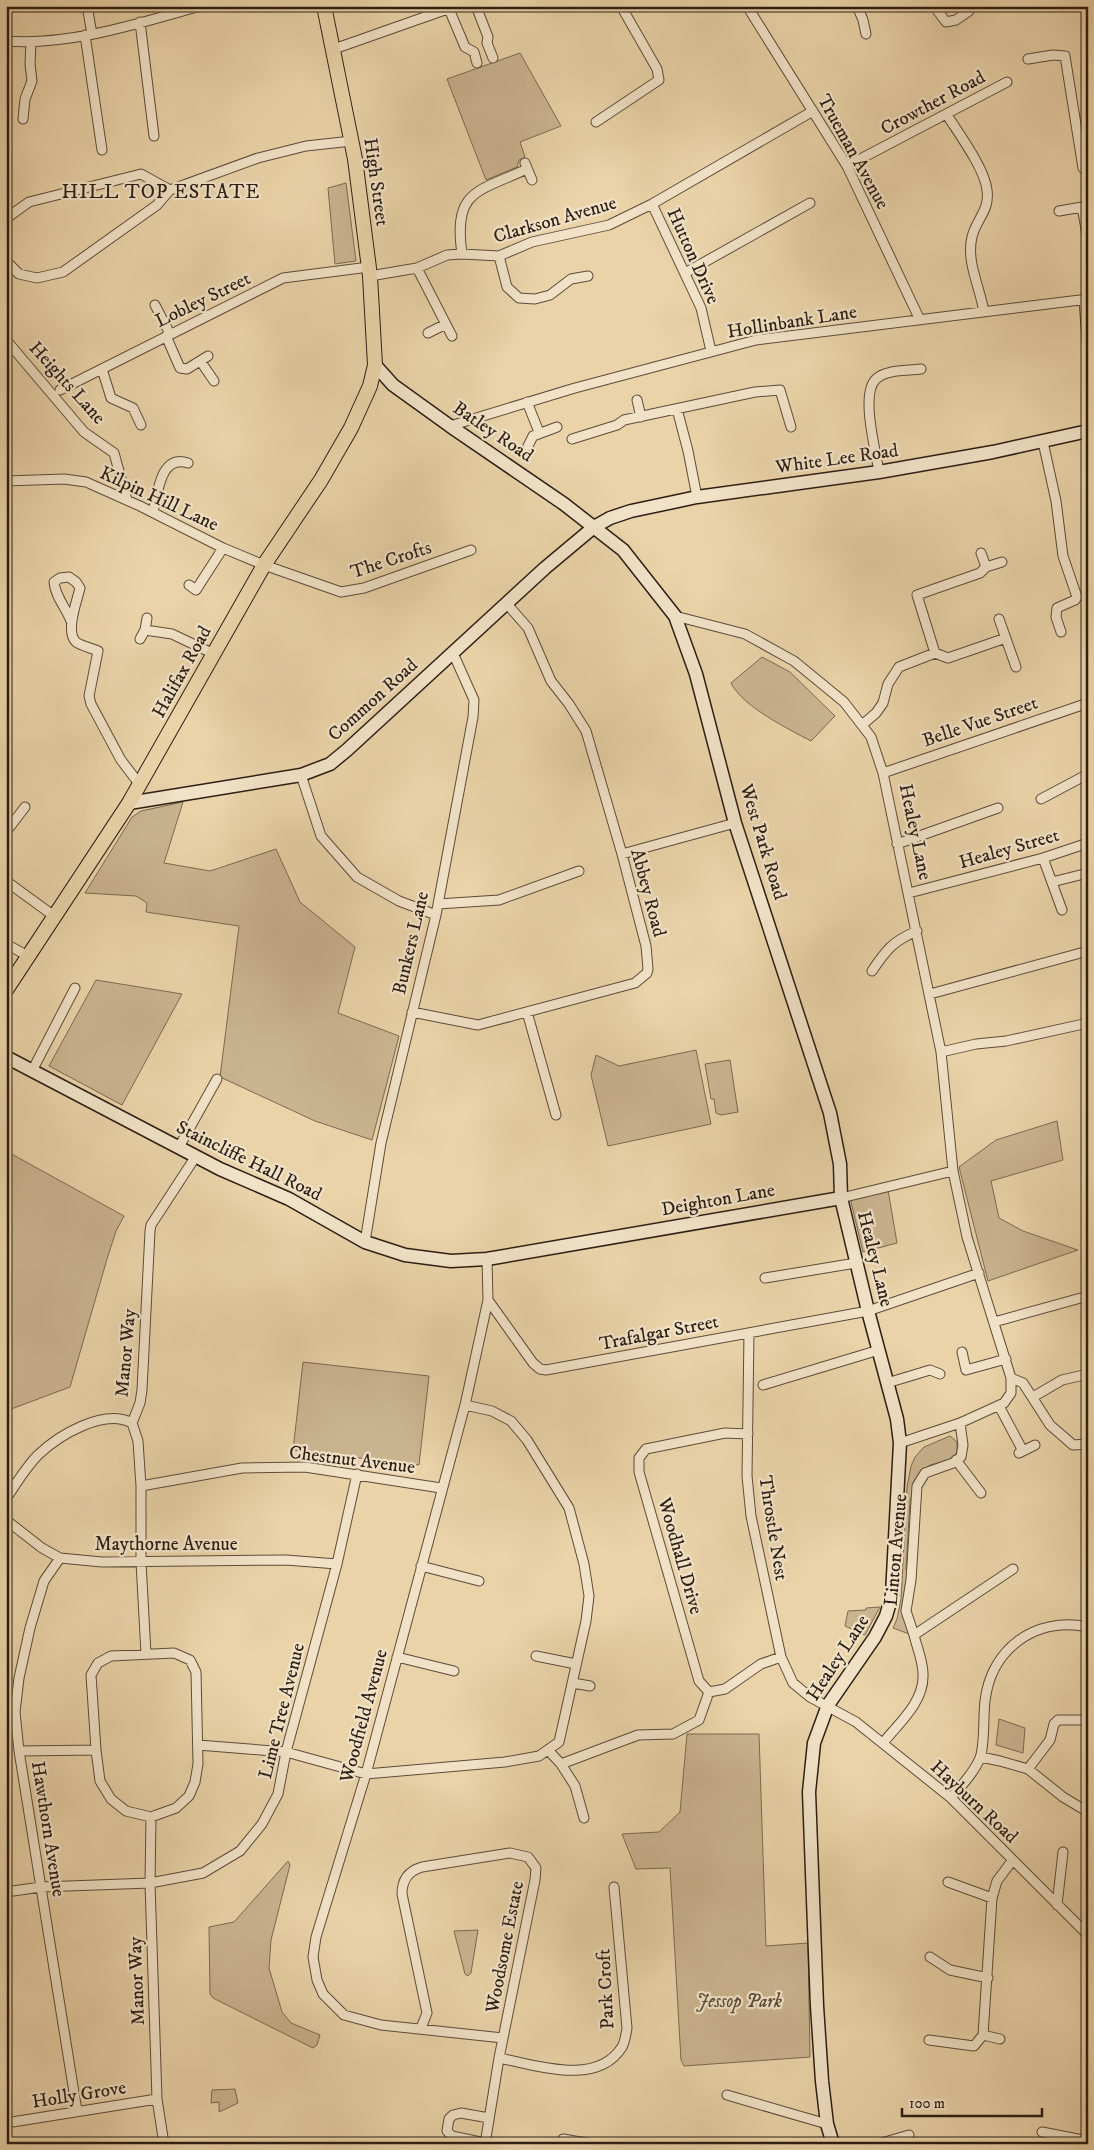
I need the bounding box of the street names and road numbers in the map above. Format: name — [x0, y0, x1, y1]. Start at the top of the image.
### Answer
street label: Crowther Road — [877, 66, 990, 140]
street label: Trueman Avenue — [812, 91, 894, 214]
street label: High Street — [358, 136, 394, 228]
street label: Clarkson Avenue — [491, 191, 619, 249]
street label: Hutton Drive — [662, 204, 724, 308]
street label: Lobley Street — [152, 267, 254, 333]
street label: Hollinbank Lane — [726, 300, 859, 344]
street label: Heights Lane — [24, 337, 110, 429]
street label: Batley Road — [448, 397, 538, 468]
street label: White Lee Road — [773, 439, 900, 479]
street label: Kilpin Hill Lane — [96, 461, 222, 537]
street label: The Crofts — [348, 536, 434, 584]
street label: Halifax Road — [147, 622, 217, 722]
street label: Common Road — [323, 653, 423, 746]
street label: Belle Vue Street — [919, 692, 1041, 752]
street label: West Park Road — [734, 780, 792, 903]
street label: Healey Lane — [894, 782, 936, 882]
street label: Healey Street — [956, 824, 1062, 874]
street label: Abbey Road — [625, 846, 671, 940]
street label: Bunkers Lane — [388, 889, 434, 997]
street label: Staincliffe Hall Road — [172, 1116, 326, 1206]
street label: Deighton Lane — [659, 1179, 777, 1221]
street label: Healey Lane — [852, 1209, 898, 1309]
street label: Manor Way — [111, 1307, 141, 1398]
street label: Trafalgar Street — [598, 1310, 720, 1356]
street label: Chestnut Avenue — [288, 1441, 416, 1479]
street label: Throstle Nest — [753, 1474, 793, 1582]
street label: Linton Avenue — [880, 1493, 912, 1607]
street label: Woodhall Drive — [652, 1494, 708, 1617]
street label: Maythorne Avenue — [94, 1533, 238, 1556]
street label: Healey Lane — [802, 1611, 874, 1705]
street label: Lime Tree Avenue — [254, 1641, 310, 1781]
street label: Woodfield Avenue — [335, 1647, 393, 1786]
street label: Hayburn Road — [925, 1756, 1023, 1849]
street label: Hawthorn Avenue — [26, 1759, 70, 1899]
street label: Woodsome Estate — [481, 1879, 529, 2016]
street label: Manor Way — [124, 1935, 150, 2026]
street label: Park Croft — [592, 1948, 620, 2030]
street label: Holly Grove — [30, 2076, 128, 2114]

